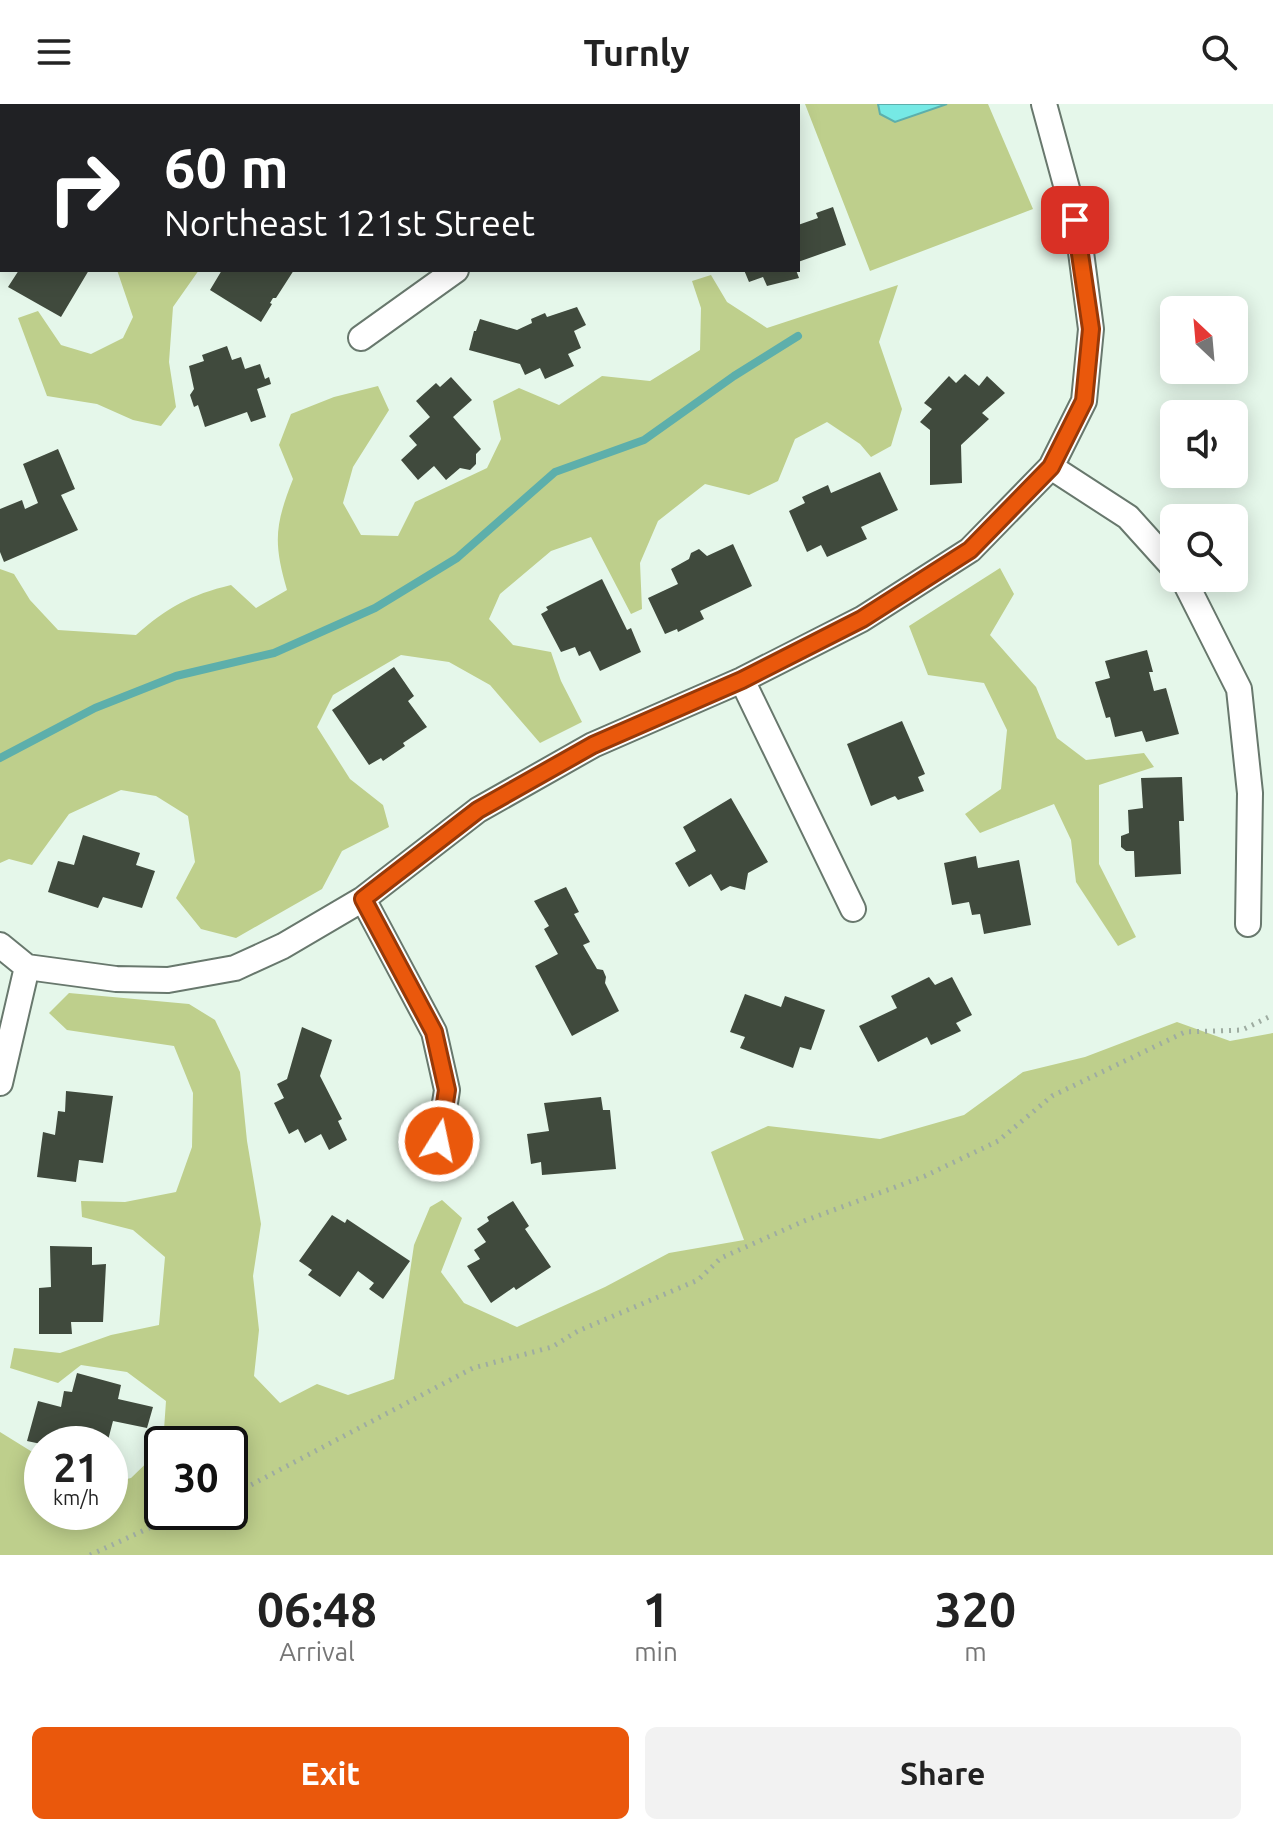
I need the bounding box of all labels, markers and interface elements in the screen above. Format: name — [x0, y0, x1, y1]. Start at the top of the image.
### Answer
icon: menu — [32, 30, 76, 74]
icon: search — [1197, 30, 1241, 74]
text: Turnly — [583, 32, 690, 73]
icon: right — [32, 136, 136, 240]
text: 60 m — [164, 136, 289, 199]
pin — [1041, 186, 1109, 254]
icon: arrive — [1053, 198, 1097, 242]
text: Northeast 121st Street — [164, 202, 535, 243]
north arrow — [1160, 296, 1248, 384]
map controls — [1160, 296, 1248, 592]
button: sound — [1160, 400, 1248, 488]
button: search — [1160, 504, 1248, 592]
position arrow — [397, 1099, 481, 1183]
speed limit sign: 30 — [144, 1426, 248, 1530]
text: 21 — [53, 1445, 99, 1490]
text: km/h — [53, 1486, 99, 1509]
text: 06:48 — [257, 1582, 377, 1636]
text: 1 — [642, 1582, 669, 1636]
text: 320 — [935, 1582, 1016, 1636]
text: Arrival — [279, 1637, 355, 1666]
text: min — [634, 1637, 678, 1666]
text: m — [964, 1637, 987, 1666]
button: Exit — [32, 1727, 629, 1819]
button: Share — [645, 1727, 1241, 1819]

